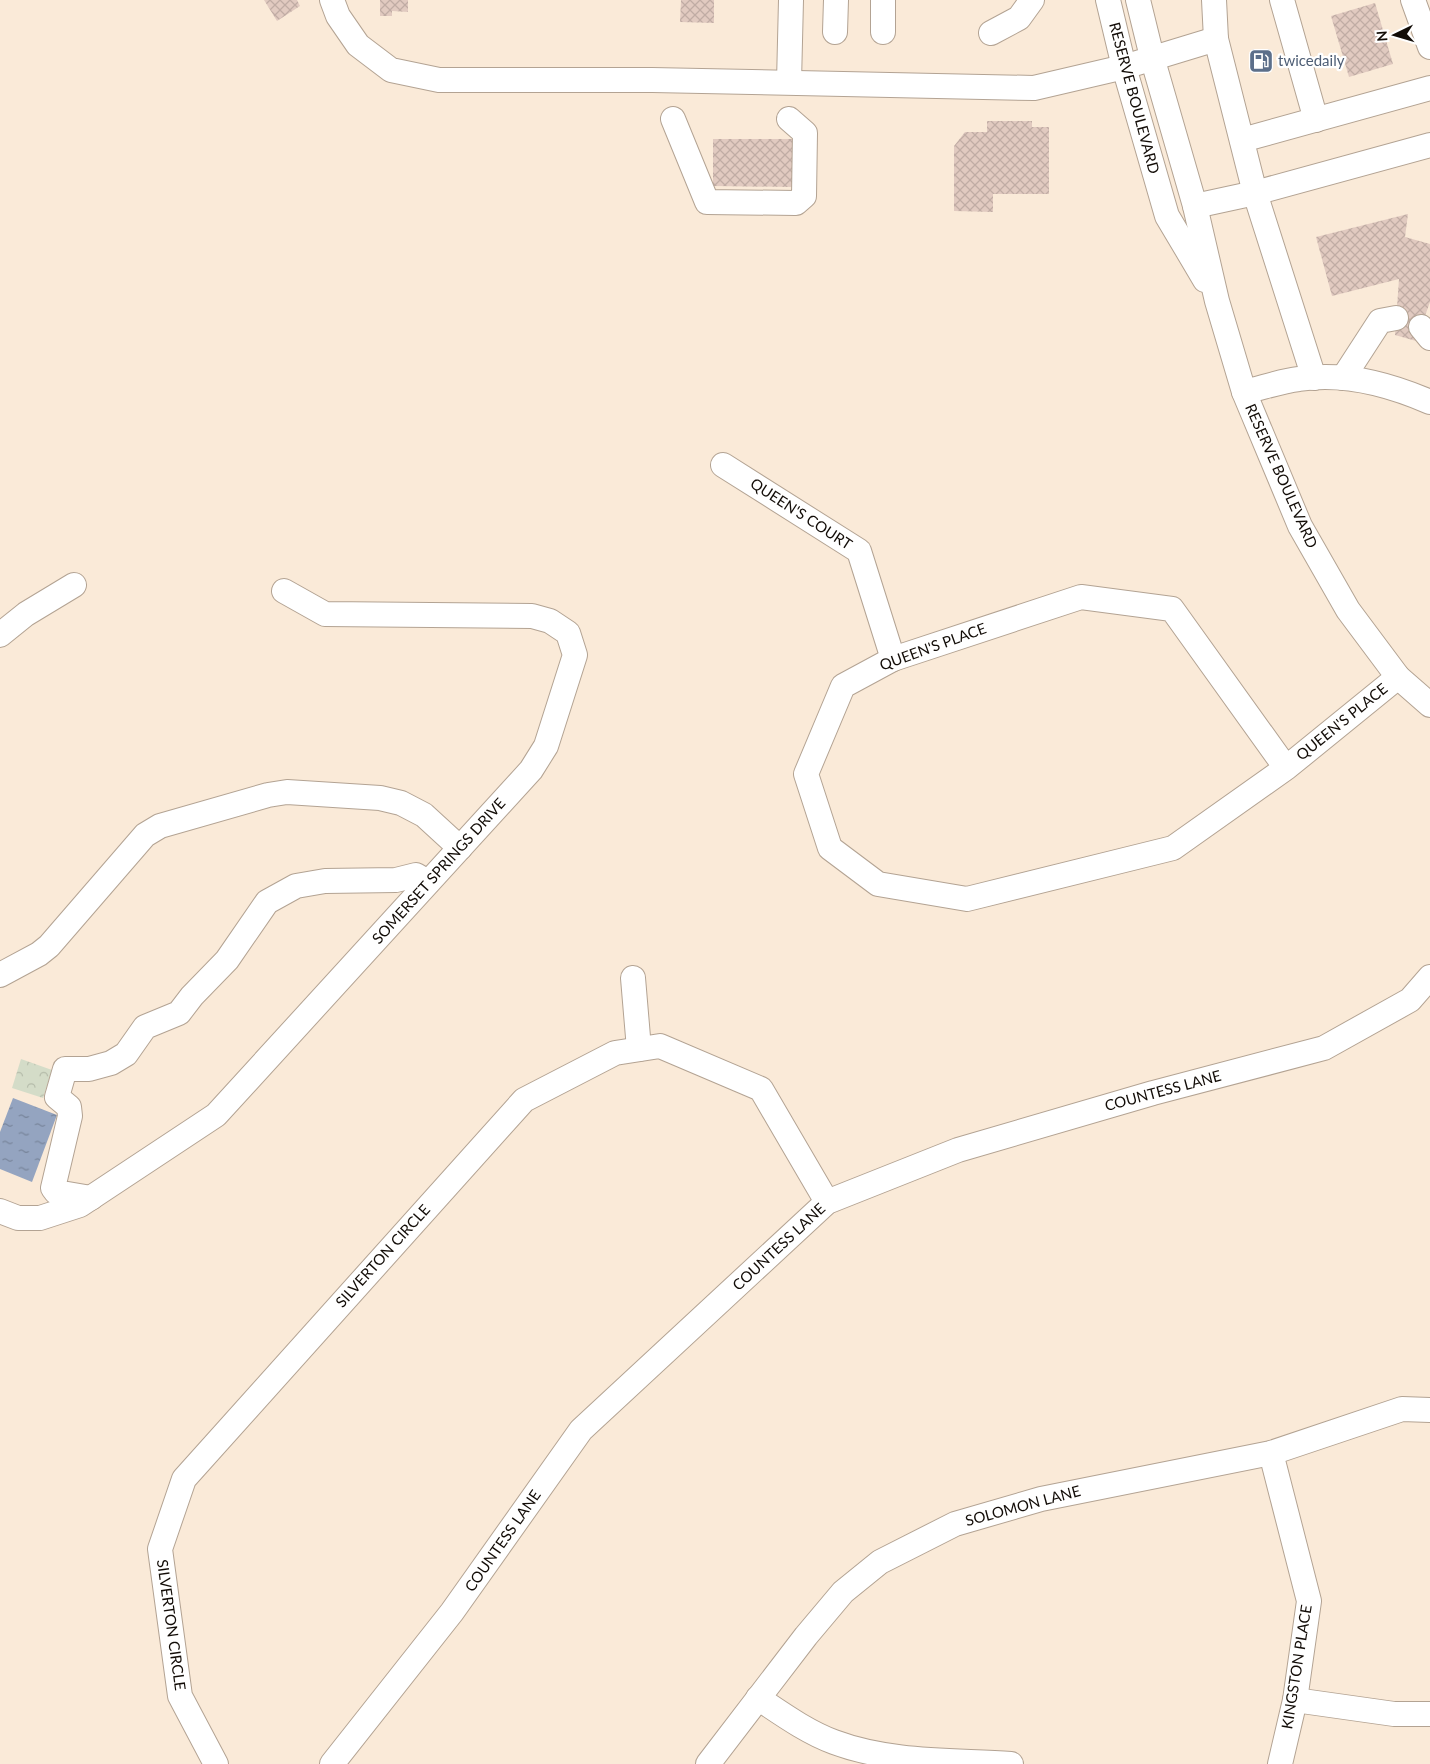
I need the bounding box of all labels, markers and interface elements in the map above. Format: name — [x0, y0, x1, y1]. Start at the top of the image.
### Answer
north arrow — [1370, 10, 1420, 60]
street label: RESERVE BOULEVARD — [1106, 20, 1164, 175]
text: N — [1373, 30, 1390, 42]
fuel station icon: twicedaily — [1248, 48, 1274, 74]
place label: twicedaily — [1278, 51, 1345, 69]
street label: RESERVE BOULEVARD — [1242, 401, 1322, 551]
street label: QUEEN'S COURT — [747, 474, 856, 553]
street label: QUEEN'S PLACE — [877, 618, 988, 674]
street label: QUEEN'S PLACE — [1292, 679, 1391, 763]
street label: SOMERSET SPRINGS DRIVE — [368, 794, 509, 947]
street label: COUNTESS LANE — [1102, 1066, 1223, 1114]
street label: COUNTESS LANE — [728, 1199, 828, 1294]
street label: SILVERTON CIRCLE — [331, 1200, 433, 1310]
street label: SOLOMON LANE — [963, 1481, 1082, 1529]
street label: COUNTESS LANE — [460, 1486, 544, 1595]
street label: SILVERTON CIRCLE — [154, 1558, 190, 1692]
street label: KINGSTON PLACE — [1277, 1603, 1315, 1730]

